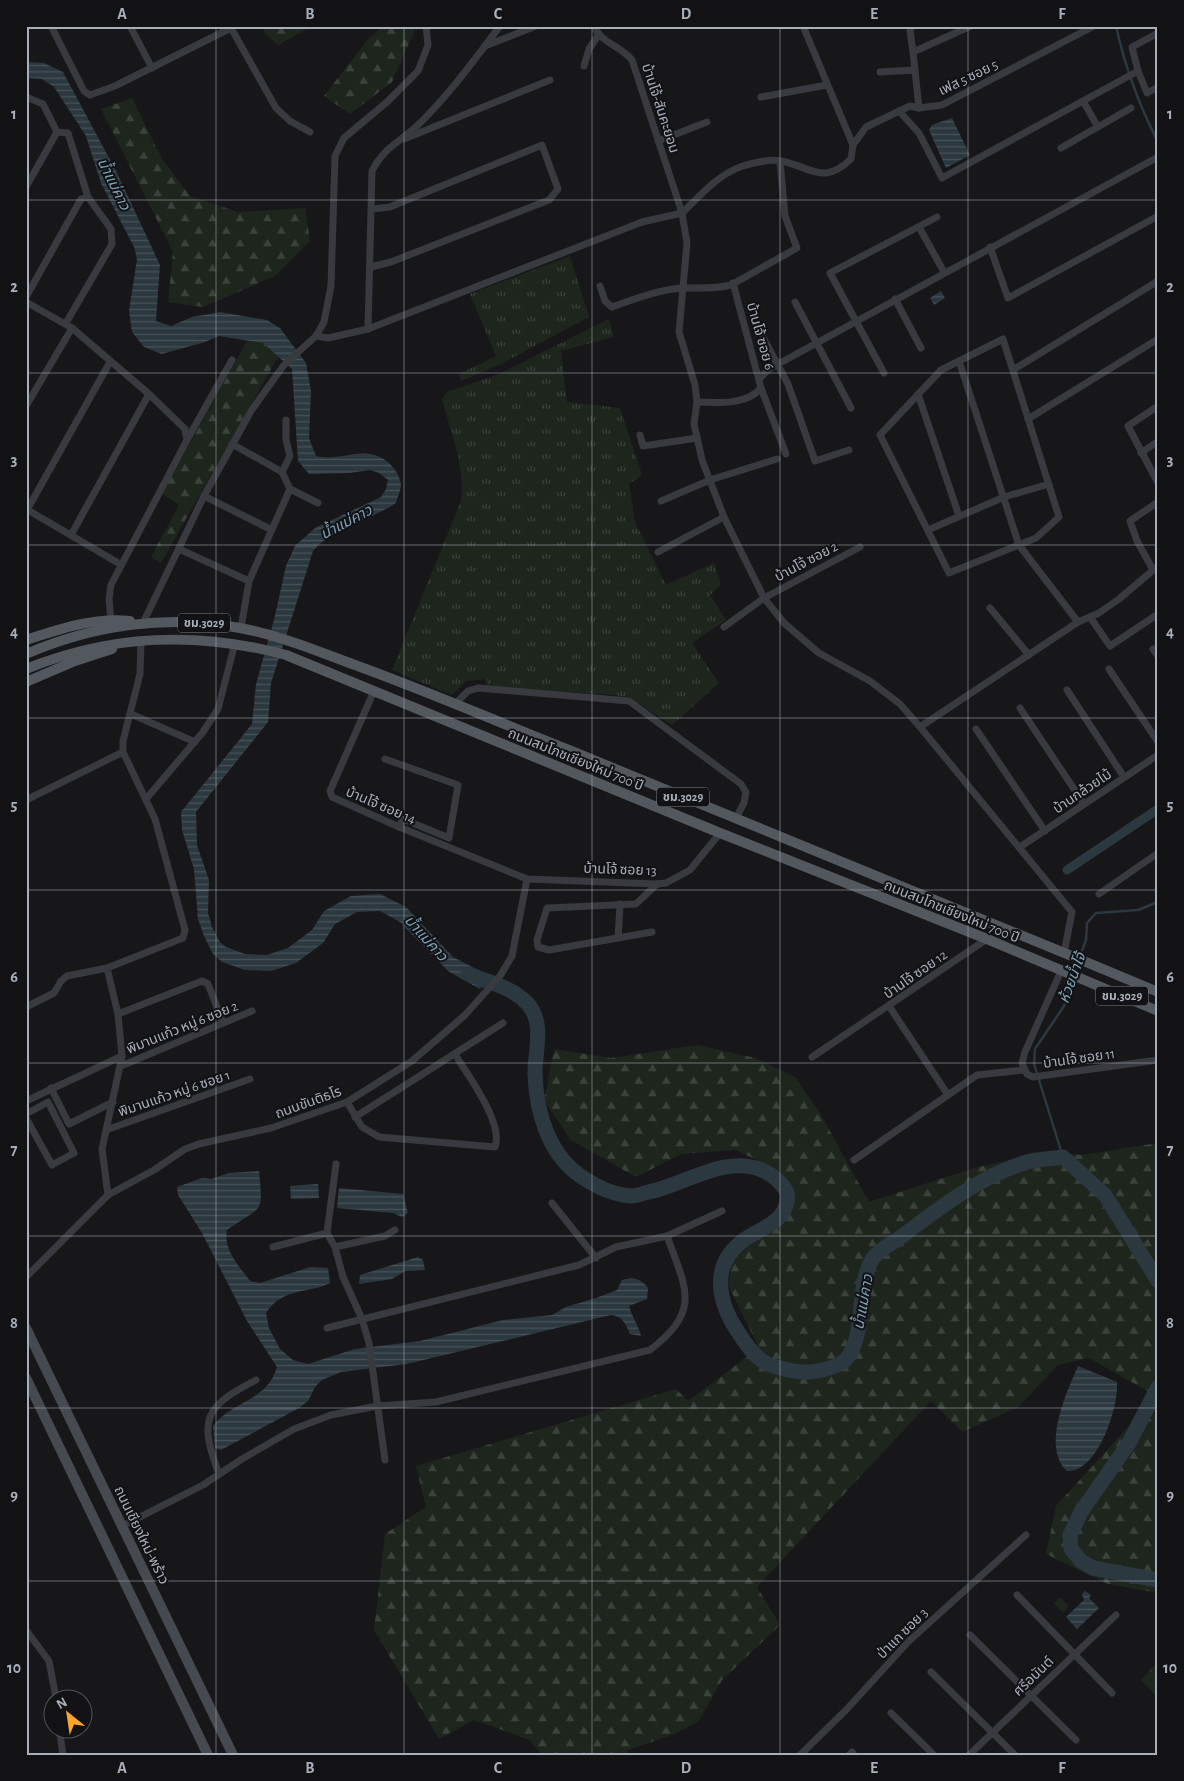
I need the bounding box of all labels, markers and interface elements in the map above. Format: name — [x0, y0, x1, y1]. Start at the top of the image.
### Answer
text: A — [117, 6, 127, 22]
text: B — [305, 6, 315, 22]
text: C — [494, 6, 503, 22]
text: D — [681, 6, 692, 22]
text: E — [870, 6, 878, 22]
text: F — [1058, 6, 1066, 22]
street label: เฟส 5 ซอย 5 — [937, 57, 1000, 98]
street label: บ้านโจ้-สันคะยอม — [639, 61, 682, 155]
text: 1 — [11, 106, 17, 122]
text: 1 — [1167, 106, 1173, 122]
water label: น้ำแม่คาว — [95, 154, 136, 213]
text: 2 — [10, 279, 18, 295]
text: 2 — [1166, 279, 1174, 295]
street label: บ้านโจ้ ซอย 6 — [744, 301, 777, 372]
text: 3 — [11, 452, 18, 468]
text: 3 — [1167, 452, 1174, 468]
water label: น้ำแม่คาว — [316, 499, 375, 542]
street label: บ้านโจ้ ซอย 2 — [772, 539, 840, 584]
road number: ชม.3029 — [178, 614, 230, 632]
text: 4 — [10, 624, 18, 640]
text: 4 — [1166, 624, 1174, 640]
street label: ถนนสมโภชเชียงใหม่ 700 ปี — [506, 724, 646, 794]
street label: บ้านกล้วยไม้ — [1050, 766, 1114, 816]
street label: บ้านโจ้ ซอย 14 — [344, 784, 418, 827]
road number: ชม.3029 — [657, 788, 709, 806]
text: 5 — [11, 797, 18, 813]
text: 5 — [1167, 797, 1174, 813]
street label: บ้านโจ้ ซอย 13 — [583, 861, 657, 878]
street label: ถนนสมโภชเชียงใหม่ 700 ปี — [882, 876, 1022, 946]
water label: น้ำแม่คาว — [401, 910, 453, 965]
street label: บ้านโจ้ ซอย 12 — [881, 947, 950, 1002]
water label: ห้วยน้ำโจ้ — [1053, 948, 1089, 1005]
text: 6 — [10, 969, 18, 985]
text: 6 — [1166, 969, 1174, 985]
road number: ชม.3029 — [1096, 986, 1148, 1006]
street label: พิมานแก้ว หมู่ 6 ซอย 2 — [124, 997, 241, 1058]
street label: บ้านโจ้ ซอย 11 — [1042, 1046, 1116, 1071]
street label: พิมานแก้ว หมู่ 6 ซอย 1 — [116, 1066, 232, 1121]
street label: ถนนขันติธโร — [273, 1084, 343, 1121]
text: 7 — [11, 1142, 18, 1158]
text: 7 — [1167, 1142, 1174, 1158]
water label: น้ำแม่คาว — [847, 1272, 876, 1331]
text: 8 — [10, 1315, 18, 1331]
text: 8 — [1166, 1315, 1174, 1331]
street label: ถนนเชียงใหม่-พร้าว — [111, 1483, 173, 1587]
text: 9 — [10, 1487, 18, 1503]
text: 9 — [1166, 1487, 1174, 1503]
street label: ป่าแก ซอย 3 — [874, 1605, 931, 1662]
street label: ศรีอนันต์ — [1010, 1654, 1056, 1699]
text: 10 — [7, 1660, 21, 1676]
text: 10 — [1163, 1660, 1177, 1676]
north arrow — [42, 1688, 92, 1738]
text: N — [54, 1695, 70, 1712]
text: A — [117, 1760, 127, 1776]
text: B — [305, 1760, 315, 1776]
text: C — [494, 1760, 503, 1776]
text: D — [681, 1760, 692, 1776]
text: E — [870, 1760, 878, 1776]
text: F — [1058, 1760, 1066, 1776]

